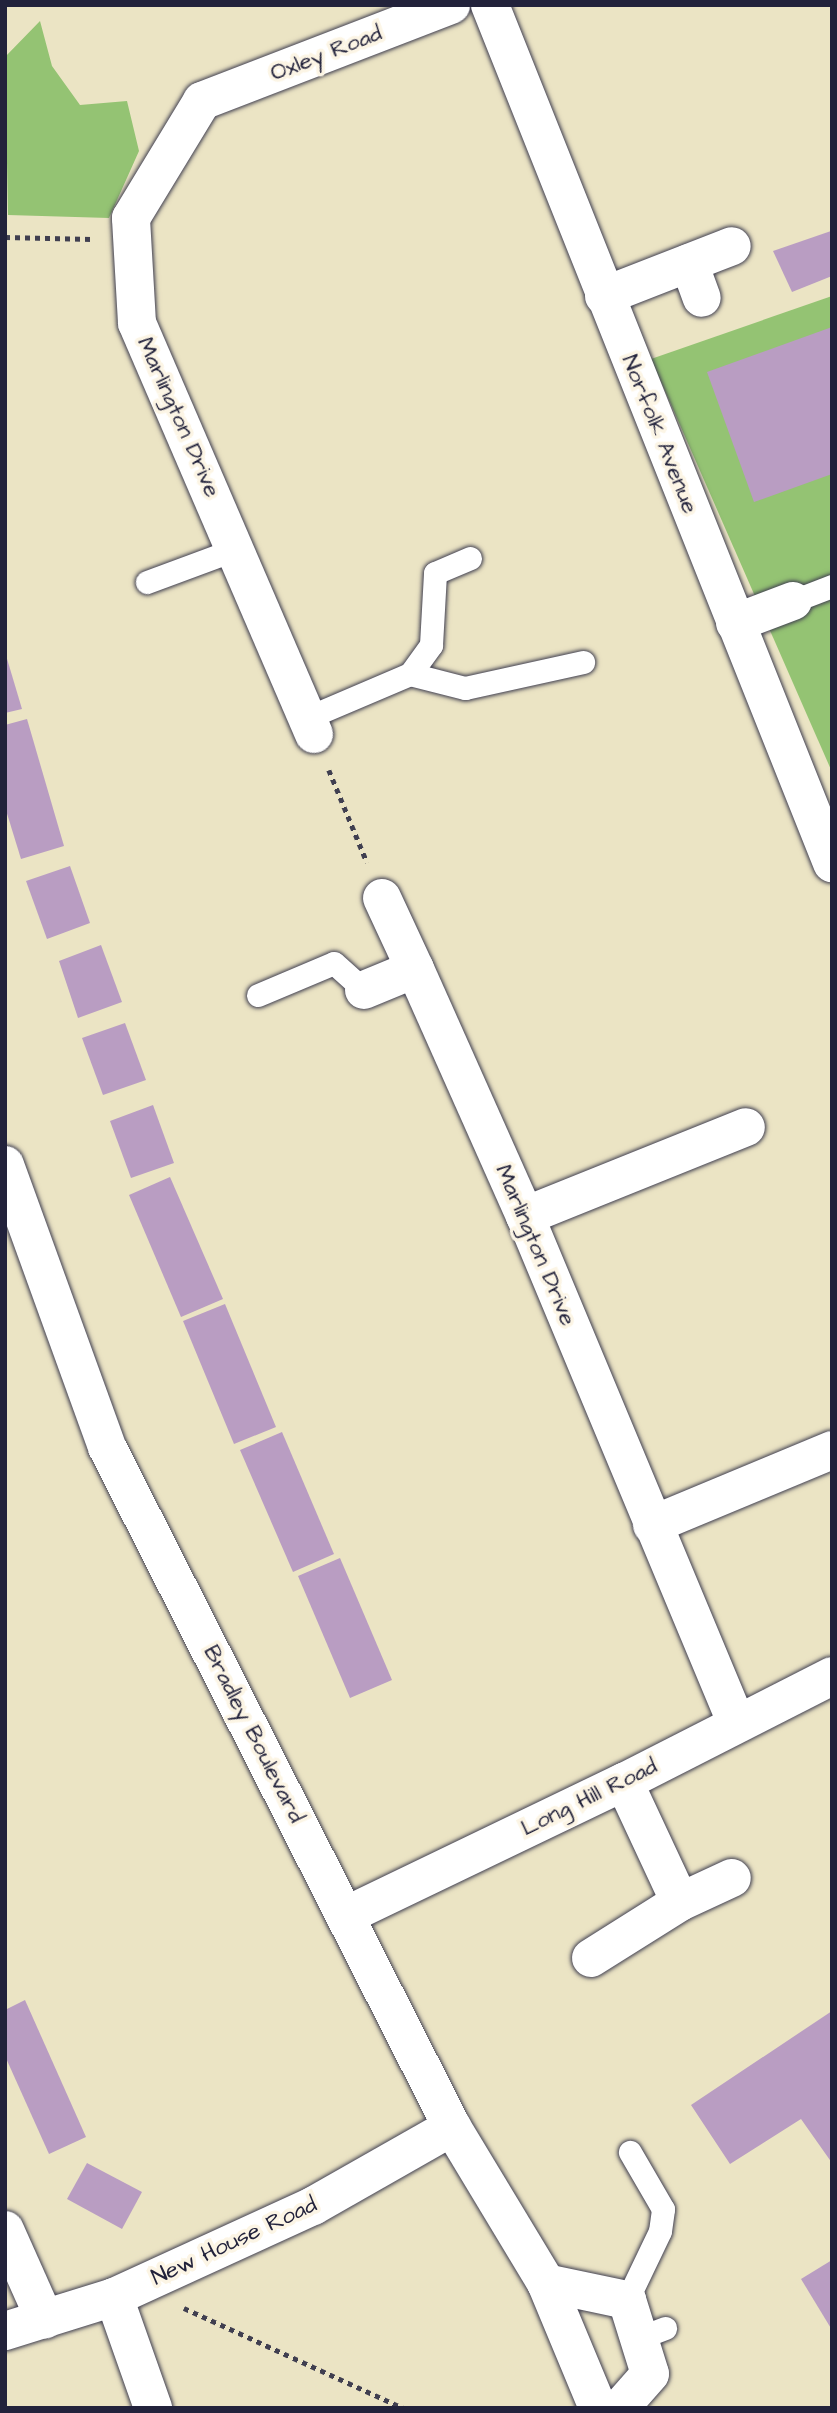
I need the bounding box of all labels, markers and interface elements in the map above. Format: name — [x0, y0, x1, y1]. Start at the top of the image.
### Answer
street label: Oxley Road — [266, 19, 386, 87]
street label: Marlington Drive — [131, 333, 227, 501]
street label: Norfolk Avenue — [616, 351, 704, 517]
street label: Marlington Drive — [490, 1160, 582, 1330]
street label: Bradley Boulevard — [197, 1641, 311, 1827]
street label: Long Hill Road — [516, 1752, 662, 1842]
street label: New House Road — [147, 2191, 321, 2291]

